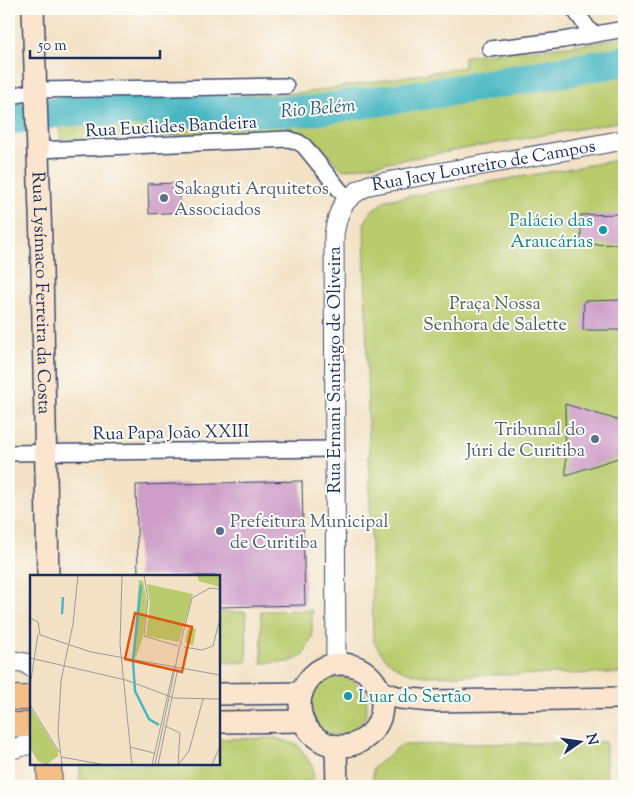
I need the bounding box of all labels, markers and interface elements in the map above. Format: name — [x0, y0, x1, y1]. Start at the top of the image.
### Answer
scale bar — [30, 28, 160, 60]
text: 50 m — [37, 36, 67, 57]
water label: Rio Belém — [279, 93, 358, 126]
street label: Rua Euclides Bandeira — [85, 111, 258, 145]
street label: Rua Jacy Loureiro de Campos — [370, 134, 598, 199]
street label: Rua Lysímaco Ferreira da Costa — [24, 171, 56, 415]
place label: Sakaguti Arquitetos Associados — [174, 177, 329, 224]
marker: Sakaguti Arquitetos Associados — [158, 192, 170, 204]
place label: Palácio das Araucárias — [509, 209, 593, 256]
marker: Palácio das Araucárias — [597, 224, 609, 236]
street label: Rua Ernani Santiago de Oliveira — [323, 246, 349, 494]
park label: Praça Nossa Senhora de Salette — [423, 292, 567, 339]
place label: Tribunal do Júri de Curitiba — [465, 418, 585, 465]
street label: Rua Papa João XXIII — [93, 420, 250, 448]
marker: Tribunal do Júri de Curitiba — [589, 433, 601, 445]
place label: Prefeitura Municipal de Curitiba — [230, 510, 388, 557]
marker: Prefeitura Municipal de Curitiba — [214, 525, 226, 537]
inset map — [30, 575, 220, 765]
place label: Luar do Sertão — [358, 685, 472, 711]
marker: Luar do Sertão — [342, 690, 354, 702]
north arrow — [556, 718, 606, 768]
text: N — [580, 732, 602, 747]

